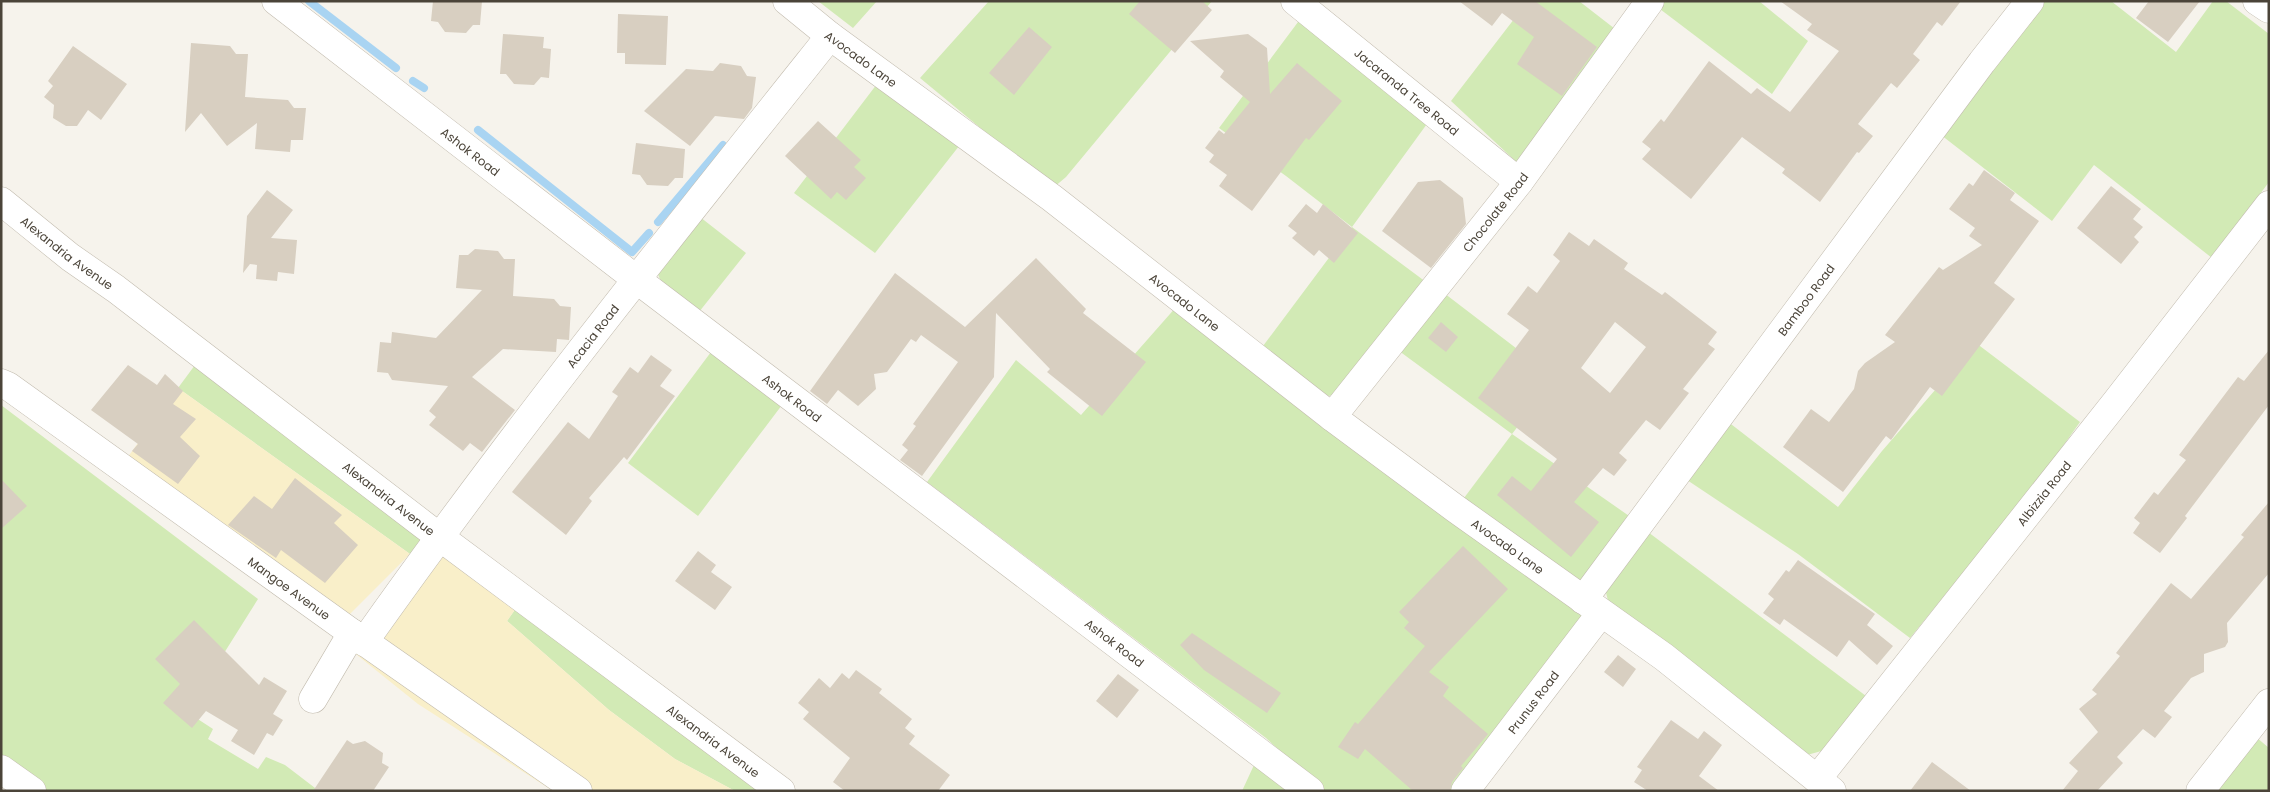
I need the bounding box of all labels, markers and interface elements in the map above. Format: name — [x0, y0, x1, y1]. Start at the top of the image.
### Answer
street label: Avocado Lane — [821, 27, 901, 91]
street label: Jacaranda Tree Road — [1351, 44, 1463, 139]
street label: Ashok Road — [438, 123, 504, 180]
street label: Chocolate Road — [1458, 169, 1532, 255]
street label: Alexandria Avenue — [17, 212, 117, 293]
street label: Bamboo Road — [1773, 260, 1838, 339]
street label: Avocado Lane — [1146, 269, 1224, 335]
street label: Acacia Road — [562, 300, 623, 371]
street label: Ashok Road — [759, 370, 825, 426]
street label: Albizzia Road — [2013, 457, 2075, 529]
street label: Alexandria Avenue — [339, 458, 439, 539]
street label: Avocado Lane — [1468, 514, 1548, 578]
street label: Mangoe Avenue — [245, 553, 334, 623]
street label: Ashok Road — [1082, 615, 1148, 671]
street label: Prunus Road — [1503, 667, 1563, 737]
street label: Alexandria Avenue — [663, 700, 764, 781]

